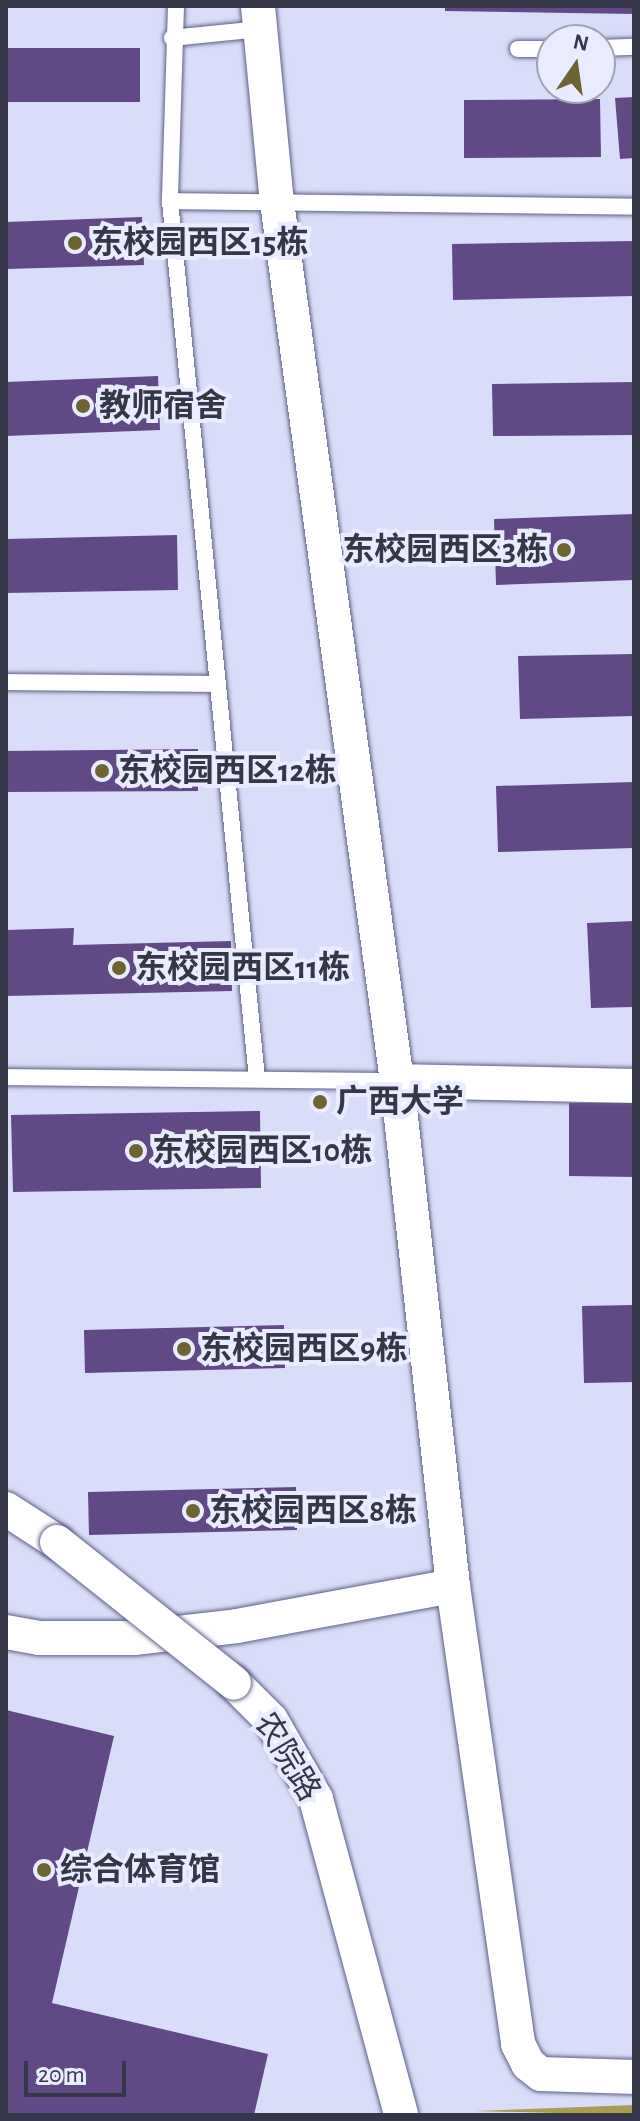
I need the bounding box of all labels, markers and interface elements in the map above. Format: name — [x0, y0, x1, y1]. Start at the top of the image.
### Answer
north arrow — [536, 24, 616, 104]
text: N — [571, 30, 591, 55]
place label: 东校园西区15栋 — [91, 224, 308, 262]
marker: 东校园西区15栋 — [66, 234, 84, 252]
place label: 教师宿舍 — [99, 387, 227, 425]
marker: 教师宿舍 — [74, 397, 92, 415]
place label: 东校园西区3栋 — [342, 531, 548, 569]
marker: 东校园西区3栋 — [555, 541, 573, 559]
place label: 东校园西区12栋 — [118, 752, 337, 790]
marker: 东校园西区12栋 — [93, 762, 111, 780]
place label: 东校园西区11栋 — [135, 949, 350, 987]
marker: 东校园西区11栋 — [110, 959, 128, 977]
place label: 广西大学 — [336, 1083, 464, 1121]
marker: 广西大学 — [311, 1093, 329, 1111]
place label: 东校园西区10栋 — [152, 1132, 372, 1170]
marker: 东校园西区10栋 — [127, 1142, 145, 1160]
place label: 东校园西区9栋 — [200, 1330, 407, 1368]
marker: 东校园西区9栋 — [175, 1340, 193, 1358]
place label: 东校园西区8栋 — [209, 1492, 417, 1530]
marker: 东校园西区8栋 — [184, 1502, 202, 1520]
street label: 农院路 — [246, 1706, 328, 1808]
place label: 综合体育馆 — [60, 1851, 220, 1889]
marker: 综合体育馆 — [35, 1861, 53, 1879]
scale bar — [28, 2045, 130, 2095]
text: 20 m — [38, 2063, 85, 2087]

